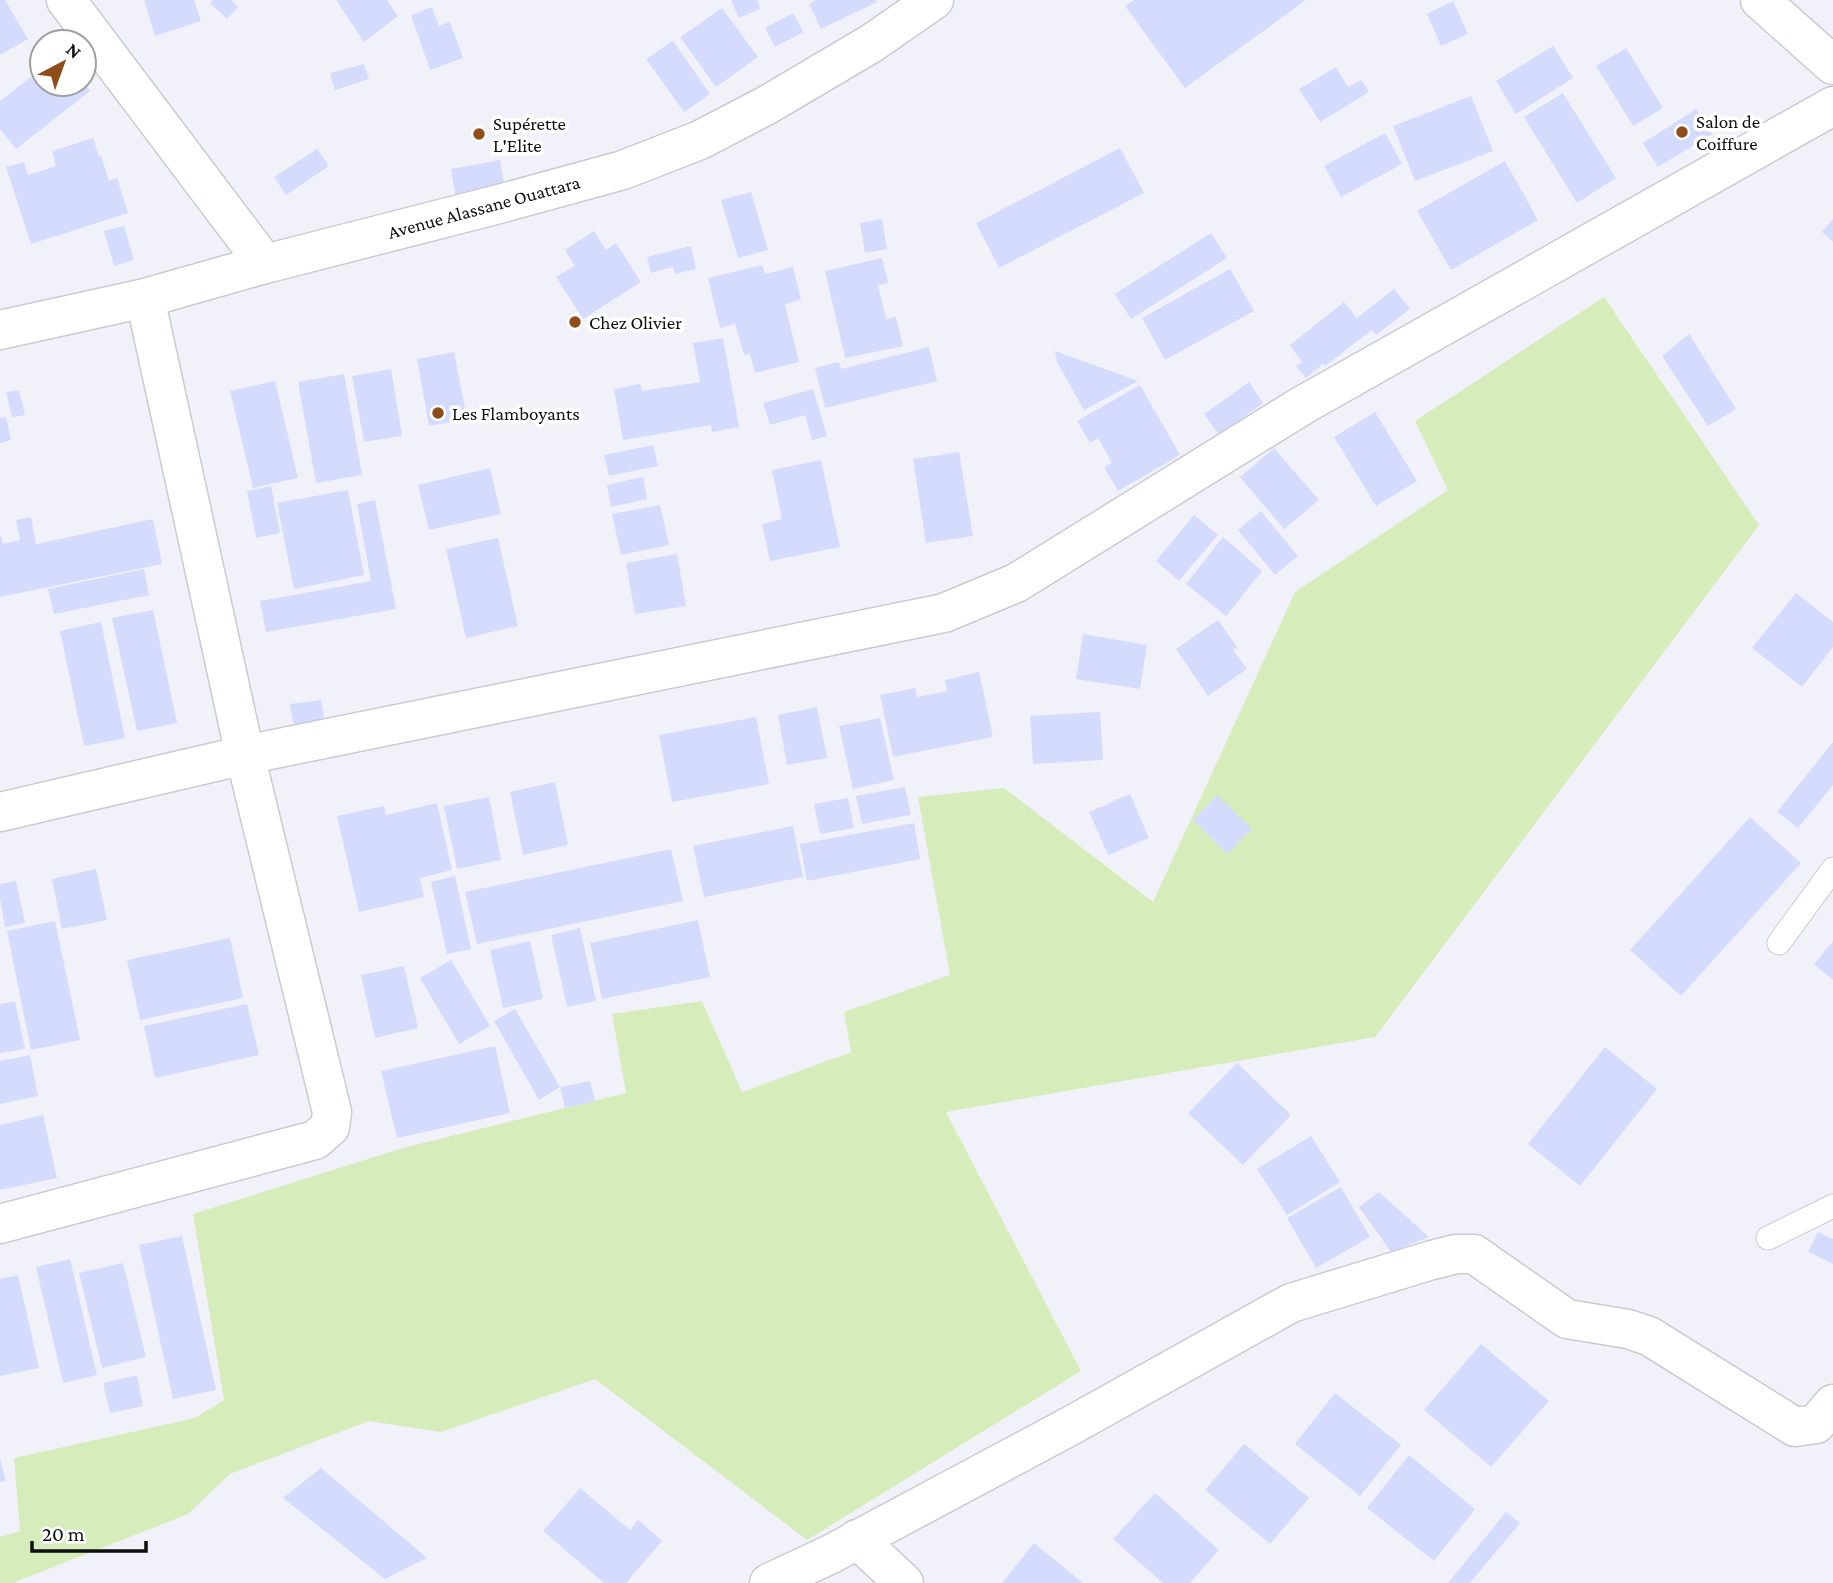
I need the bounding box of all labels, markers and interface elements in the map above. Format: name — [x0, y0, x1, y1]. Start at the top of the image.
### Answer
north arrow — [28, 28, 98, 98]
text: N — [62, 38, 86, 63]
place label: Salon de Coiffure — [1696, 111, 1760, 154]
place label: Supérette L'Elite — [493, 113, 566, 156]
marker: Salon de Coiffure — [1674, 124, 1690, 140]
marker: Supérette L'Elite — [471, 126, 487, 142]
street label: Avenue Alassane Ouattara — [386, 171, 583, 243]
place label: Chez Olivier — [589, 312, 682, 333]
marker: Chez Olivier — [567, 314, 583, 330]
place label: Les Flamboyants — [452, 403, 580, 424]
marker: Les Flamboyants — [430, 405, 446, 421]
scale bar — [32, 1510, 145, 1554]
text: 20 m — [42, 1522, 85, 1546]

